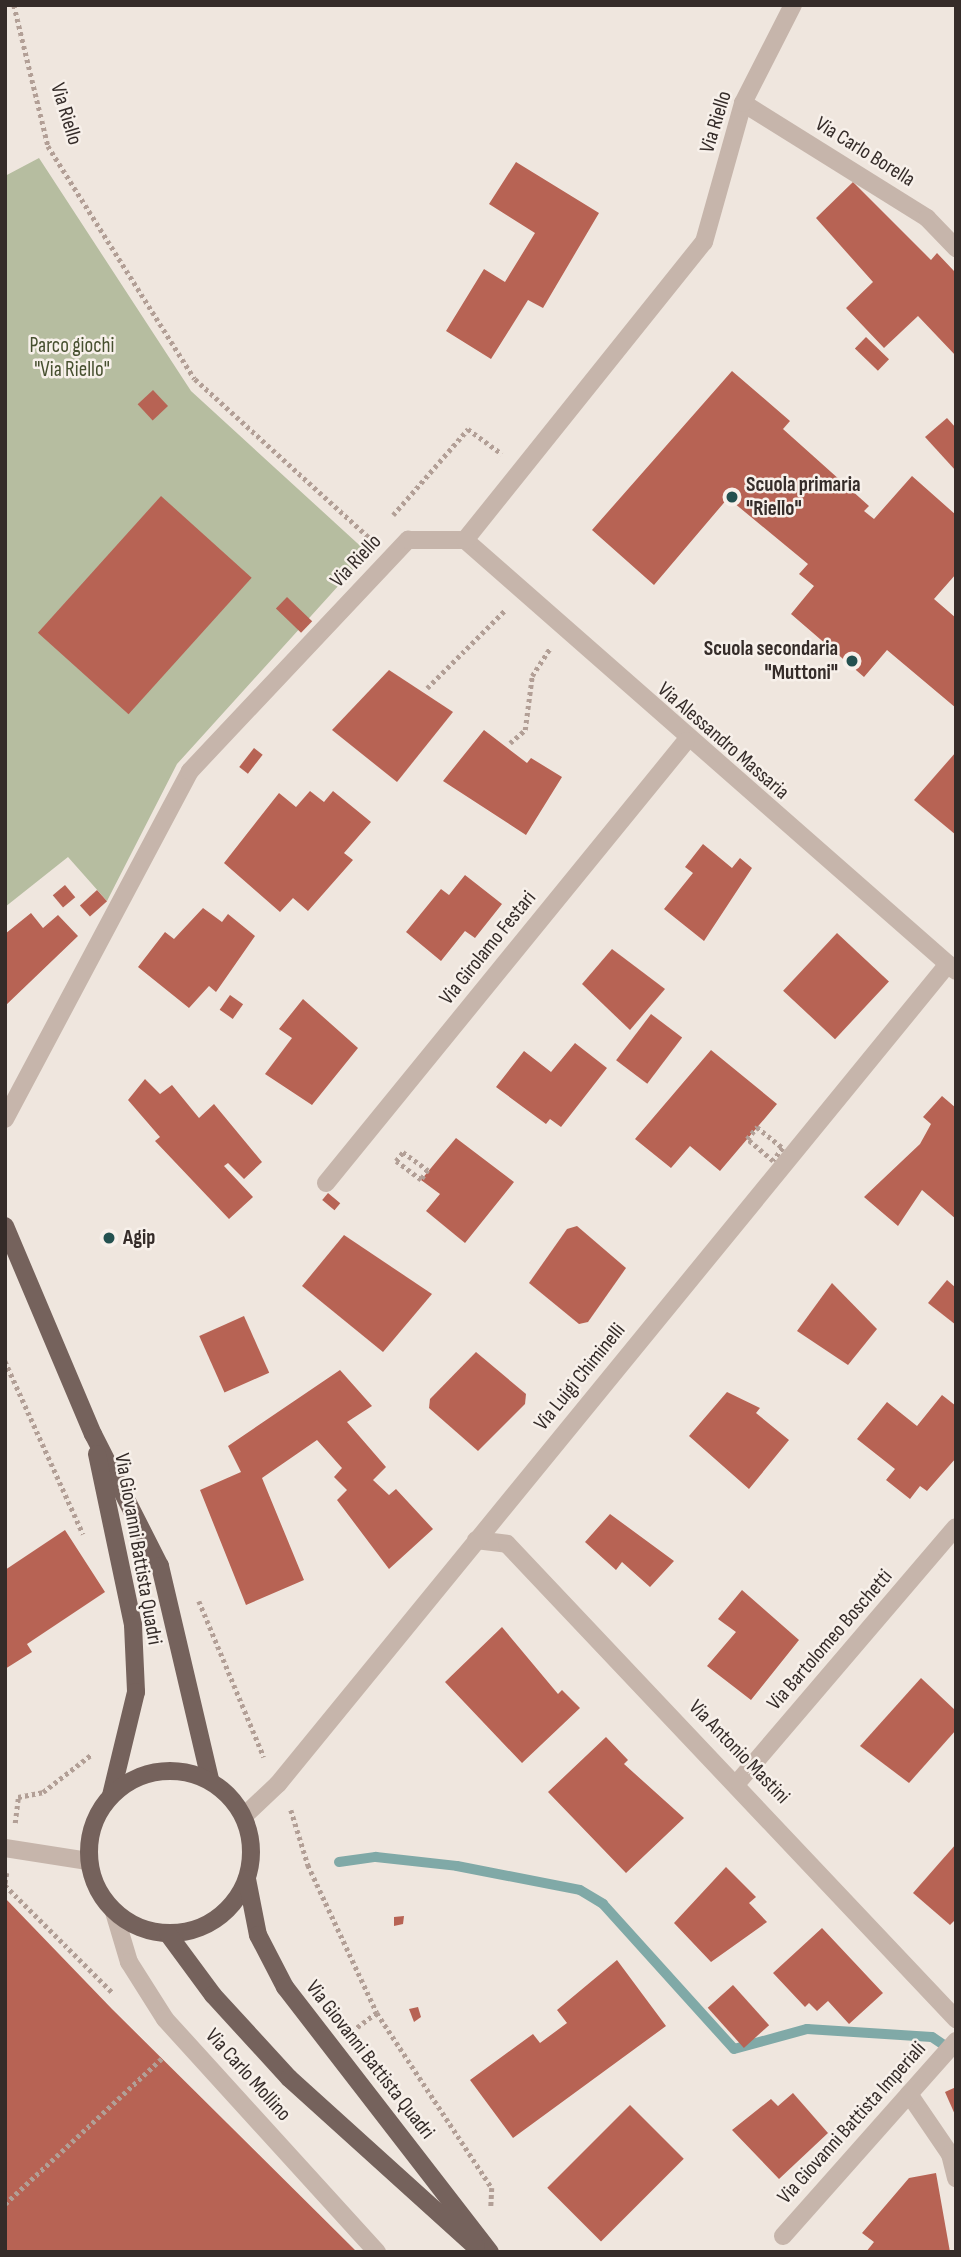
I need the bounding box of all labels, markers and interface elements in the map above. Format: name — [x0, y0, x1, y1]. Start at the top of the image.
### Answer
street label: Via Riello — [45, 80, 87, 148]
street label: Via Riello — [695, 88, 737, 156]
street label: Via Carlo Borella — [811, 111, 919, 193]
park label: Parco giochi "Via Riello" — [29, 333, 115, 383]
place label: Scuola primaria "Riello" — [746, 472, 860, 522]
marker: Scuola primaria "Riello" — [724, 489, 740, 505]
street label: Via Riello — [325, 529, 387, 593]
place label: Scuola secondaria "Muttoni" — [704, 636, 838, 686]
marker: Scuola secondaria "Muttoni" — [844, 653, 860, 669]
street label: Via Alessandro Massaria — [652, 677, 794, 805]
street label: Via Girolamo Festari — [434, 886, 542, 1010]
place label: Agip — [123, 1225, 155, 1251]
marker: Agip — [101, 1230, 117, 1246]
street label: Via Luigi Chiminelli — [529, 1318, 631, 1436]
street label: Via Giovanni Battista Quadri — [109, 1451, 167, 1647]
street label: Via Bartolomeo Boschetti — [762, 1565, 898, 1715]
street label: Via Antonio Mastini — [683, 1695, 795, 1809]
street label: Via Giovanni Battista Quadri — [300, 1976, 440, 2144]
street label: Via Carlo Mollino — [200, 2024, 296, 2126]
street label: Via Giovanni Battista Imperiali — [773, 2037, 931, 2209]

